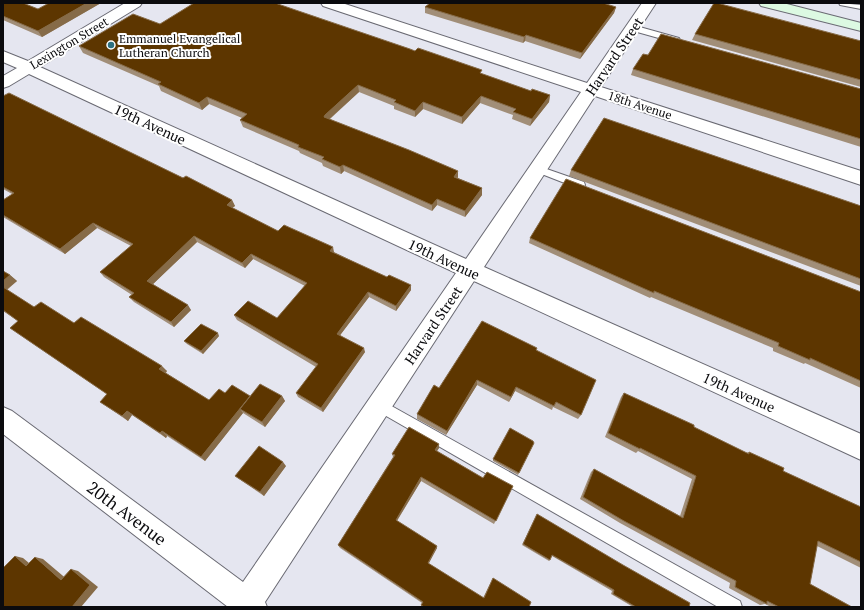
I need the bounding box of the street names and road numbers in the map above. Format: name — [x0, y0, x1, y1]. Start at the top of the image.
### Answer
street label: Harvard Street — [581, 12, 648, 99]
street label: Lexington Street — [27, 13, 111, 72]
street label: 18th Avenue — [606, 88, 674, 122]
street label: 19th Avenue — [111, 99, 189, 149]
street label: 19th Avenue — [405, 234, 483, 284]
street label: Harvard Street — [400, 281, 467, 368]
street label: 19th Avenue — [700, 368, 778, 416]
street label: 20th Avenue — [83, 476, 171, 550]

